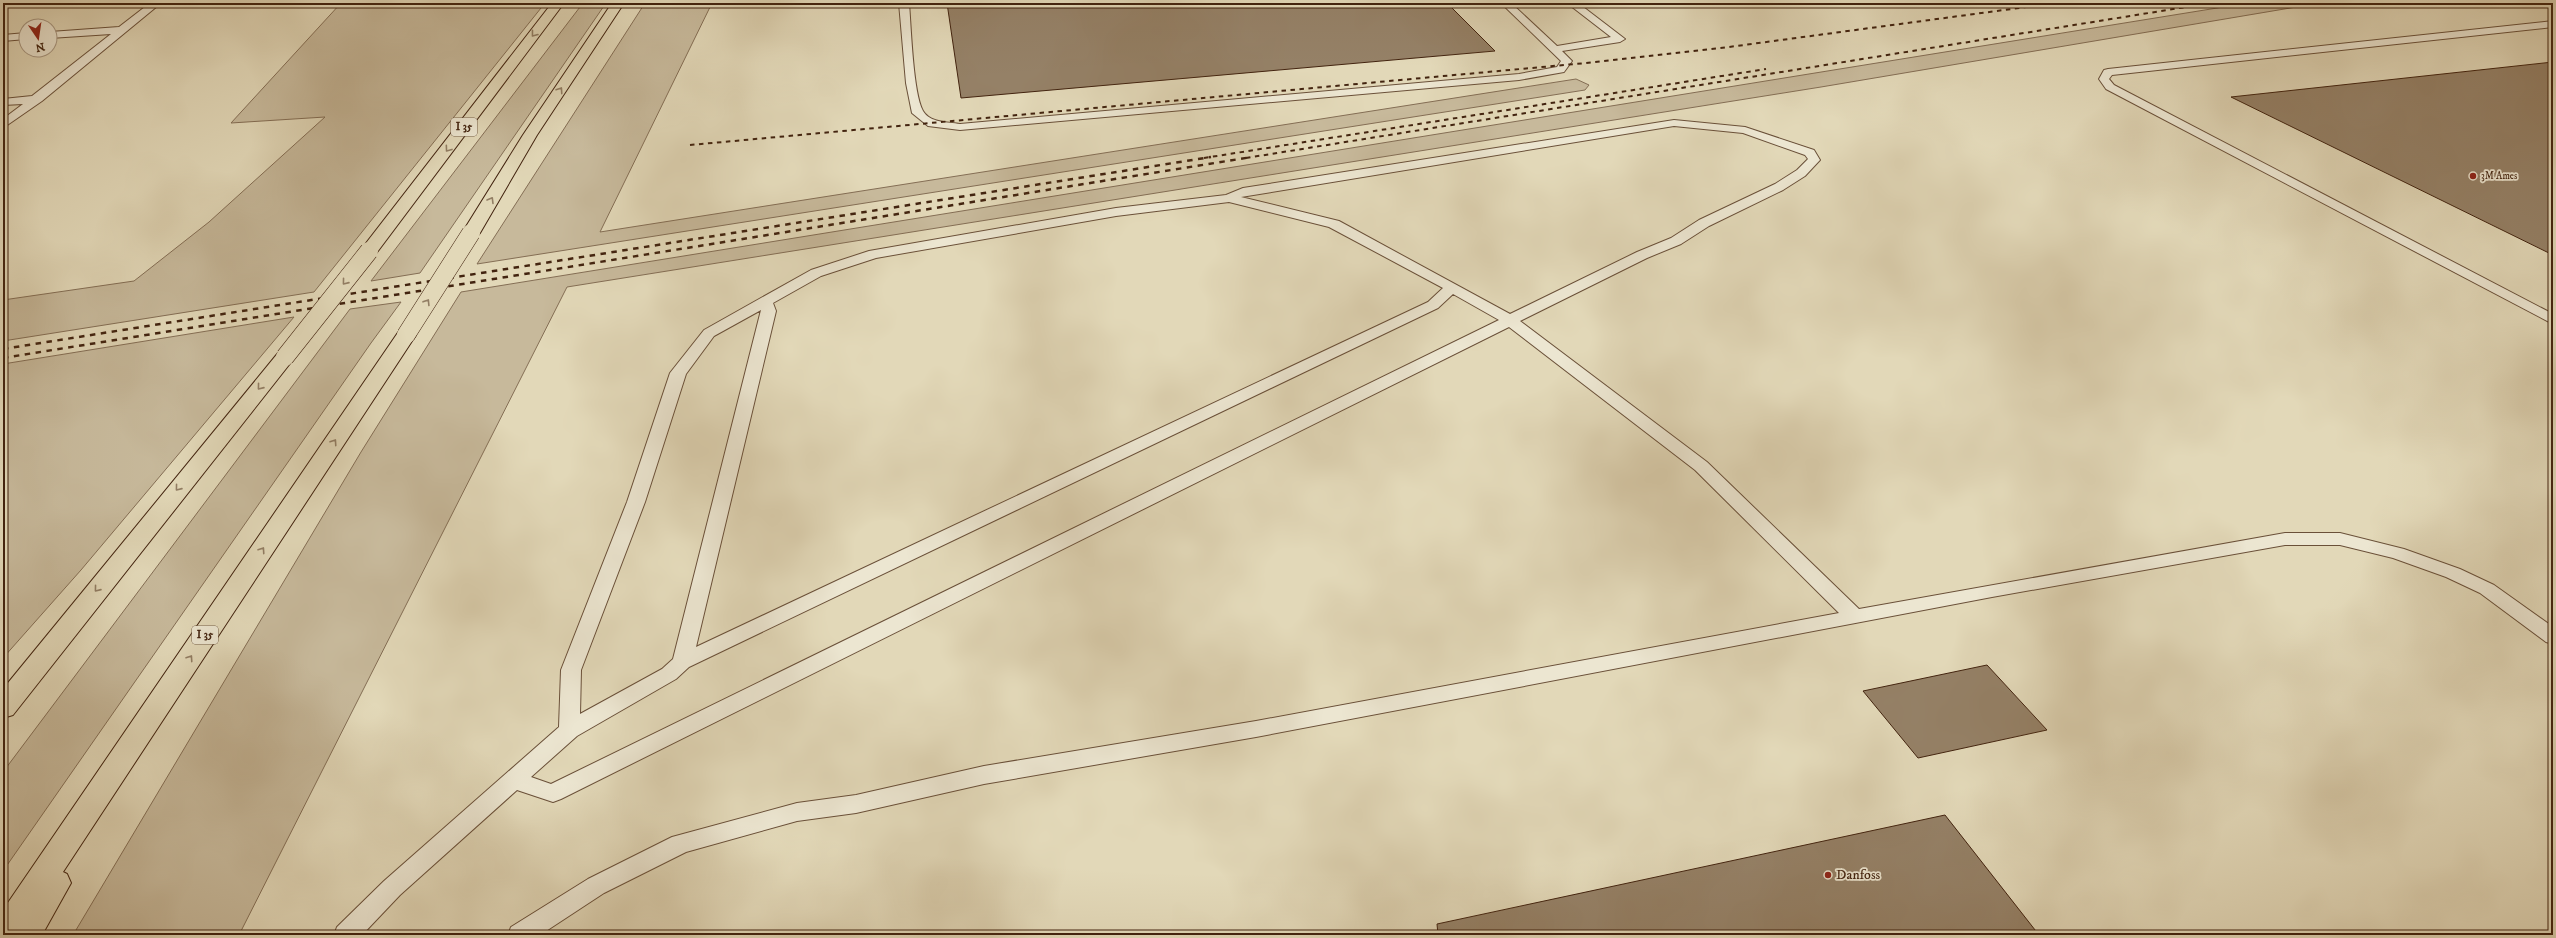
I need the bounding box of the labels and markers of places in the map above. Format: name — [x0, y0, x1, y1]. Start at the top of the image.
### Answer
place label: 3M Ames — [2481, 170, 2518, 182]
marker: 3M Ames — [2468, 171, 2478, 181]
place label: Danfoss — [1836, 866, 1881, 884]
marker: Danfoss — [1823, 870, 1833, 880]

